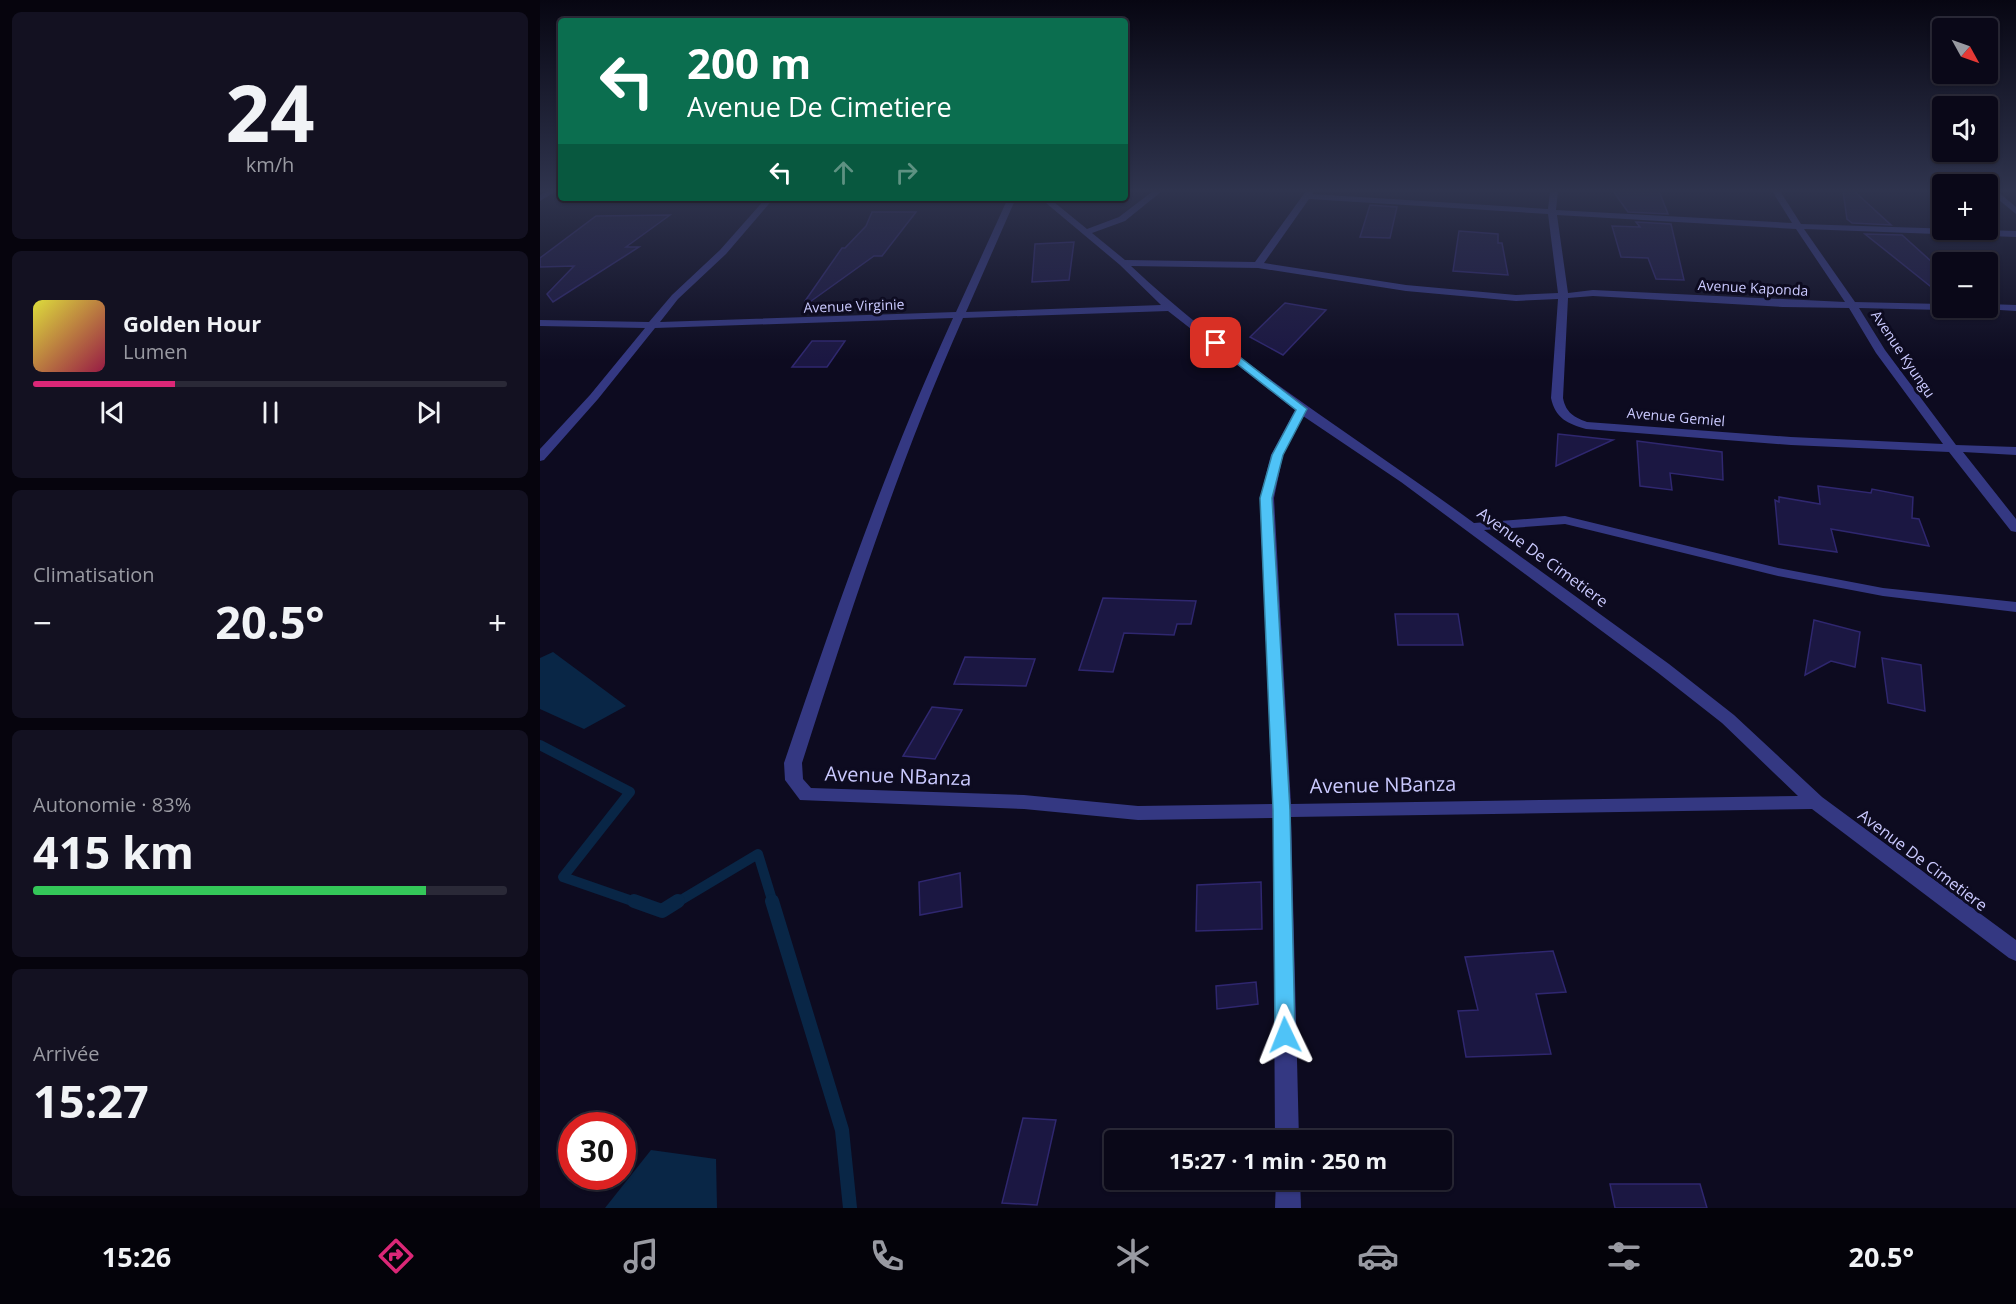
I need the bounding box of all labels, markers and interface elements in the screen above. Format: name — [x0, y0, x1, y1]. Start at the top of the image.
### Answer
north arrow — [1932, 18, 1998, 84]
map controls — [1932, 18, 1998, 318]
text: 200 m — [687, 34, 811, 91]
icon: left — [588, 42, 666, 120]
text: 24 — [225, 59, 315, 165]
text: Avenue De Cimetiere — [687, 88, 952, 125]
button: sound — [1932, 96, 1998, 162]
text: km/h — [246, 151, 294, 178]
icon: left — [764, 156, 797, 189]
icon: ahead — [827, 156, 860, 189]
icon: right — [890, 156, 923, 189]
button: + — [1932, 174, 1998, 240]
button: − — [1932, 252, 1998, 318]
street label: Avenue Kaponda — [1697, 275, 1809, 300]
street label: Avenue Virginie — [803, 294, 905, 317]
street label: Avenue Kyungu — [1867, 306, 1940, 401]
text: Golden Hour — [123, 308, 261, 338]
pin — [1190, 317, 1241, 368]
icon: arrive — [1199, 326, 1232, 359]
text: Lumen — [123, 338, 188, 365]
icon: previous — [96, 396, 129, 429]
icon: pause — [254, 396, 287, 429]
icon: next — [412, 396, 445, 429]
street label: Avenue Gemiel — [1626, 403, 1726, 430]
street label: Avenue De Cimetiere — [1473, 502, 1613, 612]
text: Climatisation — [33, 561, 155, 588]
text: 20.5° — [215, 591, 325, 652]
text: − — [33, 600, 52, 645]
text: + — [488, 600, 507, 645]
street label: Avenue NBanza — [824, 759, 972, 792]
street label: Avenue NBanza — [1309, 770, 1457, 799]
text: Autonomie · 83% — [33, 791, 191, 818]
street label: Avenue De Cimetiere — [1854, 804, 1992, 916]
text: 415 km — [33, 821, 194, 882]
position arrow — [1253, 1003, 1317, 1067]
text: Arrivée — [33, 1040, 100, 1067]
text: 15:27 — [33, 1070, 149, 1131]
speed limit sign: 30 — [558, 1112, 636, 1190]
text: 15:27 · 1 min · 250 m — [1169, 1145, 1387, 1175]
icon: directions — [375, 1235, 417, 1277]
icon: music — [620, 1235, 662, 1277]
icon: phone — [866, 1235, 908, 1277]
icon: climate — [1112, 1235, 1154, 1277]
icon: car — [1357, 1235, 1399, 1277]
icon: filters — [1603, 1235, 1645, 1277]
text: 15:26 — [102, 1238, 171, 1275]
text: 20.5° — [1849, 1238, 1914, 1275]

